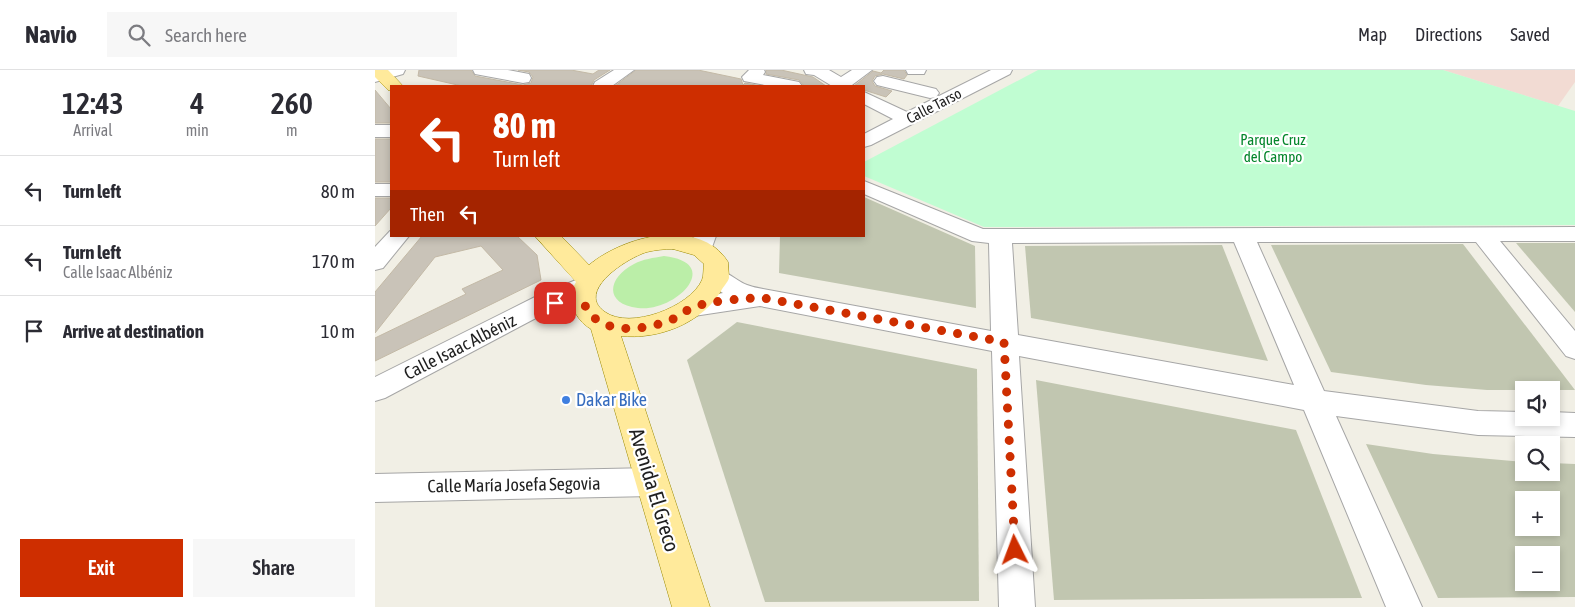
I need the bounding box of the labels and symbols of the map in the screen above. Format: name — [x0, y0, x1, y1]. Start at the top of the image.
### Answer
street label: Calle Tarso — [903, 84, 964, 127]
park label: Parque Cruz del Campo — [1240, 131, 1306, 165]
pin — [534, 282, 576, 324]
street label: Calle Isaac Albéniz — [400, 309, 520, 384]
place label: Dakar Bike — [576, 389, 647, 410]
marker: Dakar Bike — [560, 394, 572, 406]
street label: Avenida El Greco — [625, 425, 685, 554]
street label: Calle María Josefa Segovia — [427, 472, 601, 497]
position arrow — [988, 523, 1040, 575]

